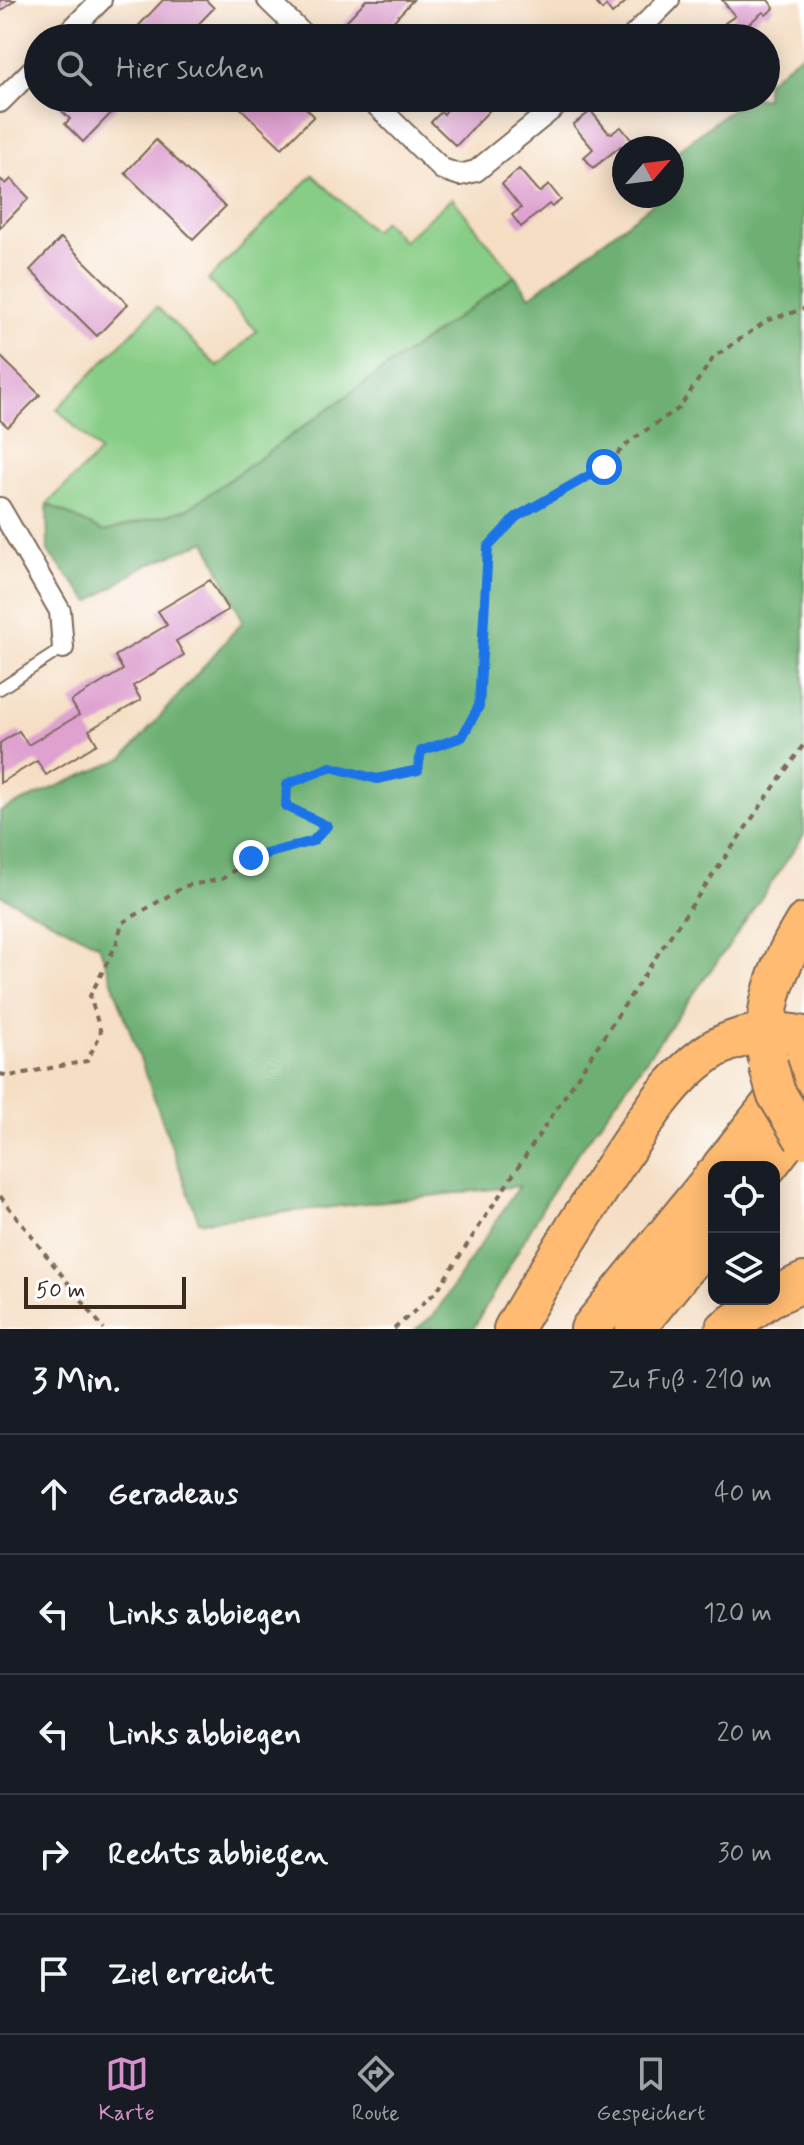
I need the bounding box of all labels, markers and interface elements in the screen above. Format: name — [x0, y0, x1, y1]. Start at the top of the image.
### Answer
search box — [24, 24, 780, 112]
icon: search — [52, 46, 96, 90]
text: Hier suchen — [116, 49, 264, 88]
north arrow — [612, 136, 684, 208]
route start — [586, 449, 622, 485]
route end — [233, 840, 269, 876]
map controls — [708, 1161, 780, 1305]
button: locate — [708, 1161, 780, 1233]
button: layers — [708, 1233, 780, 1305]
scale bar — [24, 1273, 186, 1309]
text: 50 m — [36, 1277, 85, 1305]
text: 3 Min. — [32, 1359, 120, 1404]
text: Zu Fuß · 210 m — [608, 1364, 772, 1398]
icon: ahead — [32, 1472, 76, 1516]
text: Geradeaus — [108, 1475, 238, 1514]
text: 40 m — [714, 1477, 772, 1511]
icon: left — [32, 1592, 76, 1636]
text: Links abbiegen — [108, 1595, 301, 1634]
text: 120 m — [703, 1597, 772, 1631]
icon: left — [32, 1712, 76, 1756]
text: Links abbiegen — [108, 1715, 301, 1754]
text: 20 m — [717, 1717, 772, 1751]
icon: right — [32, 1832, 76, 1876]
text: Rechts abbiegen — [108, 1835, 328, 1874]
text: 30 m — [718, 1837, 772, 1871]
icon: arrive — [32, 1952, 76, 1996]
text: Ziel erreicht — [108, 1955, 274, 1994]
tab: Karte — [98, 2052, 155, 2128]
tab: Route — [352, 2052, 400, 2128]
tab: Gespeichert — [597, 2052, 706, 2128]

